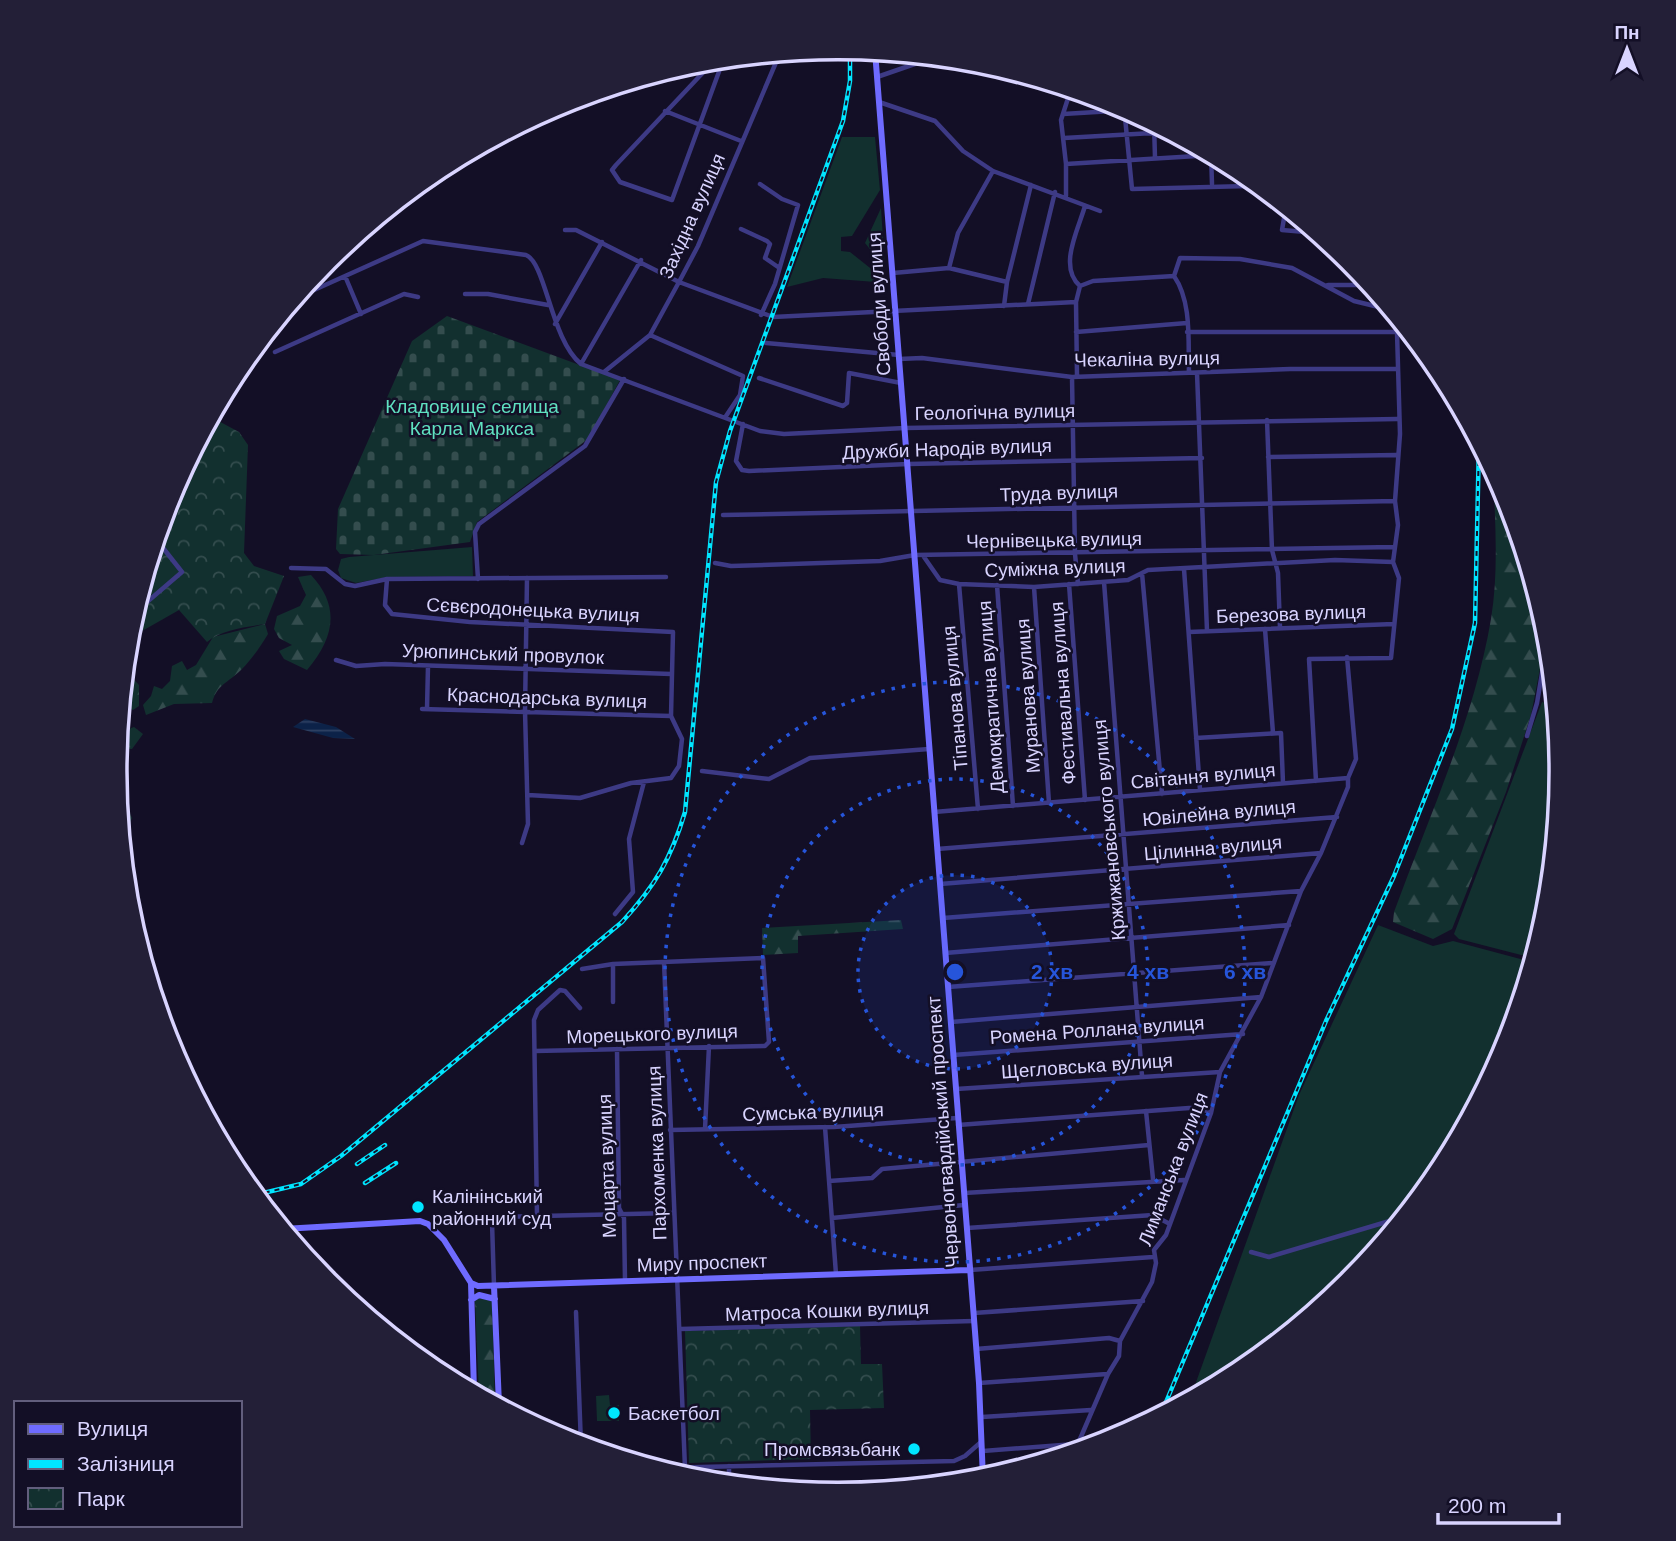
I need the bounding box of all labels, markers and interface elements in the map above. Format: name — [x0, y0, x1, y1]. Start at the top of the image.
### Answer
north arrow — [1592, 14, 1662, 84]
text: Пн — [1614, 22, 1640, 43]
street label: Західна вулиця — [655, 150, 729, 282]
street label: Свободи вулиця — [864, 232, 894, 376]
street label: Чекаліна вулиця — [1074, 347, 1220, 371]
park label: Кладовище селища Карла Маркса — [385, 396, 559, 439]
street label: Геологічна вулиця — [915, 400, 1075, 424]
street label: Дружби Народів вулиця — [842, 435, 1052, 463]
street label: Труда вулиця — [1000, 480, 1118, 506]
street label: Чернівецька вулиця — [966, 528, 1142, 552]
street label: Суміжна вулиця — [984, 555, 1126, 581]
street label: Сєвєродонецька вулиця — [426, 594, 640, 626]
street label: Демократична вулиця — [974, 600, 1008, 794]
street label: Фестивальна вулиця — [1046, 601, 1080, 785]
street label: Березова вулиця — [1216, 601, 1366, 627]
street label: Муранова вулиця — [1012, 618, 1044, 774]
street label: Тіпанова вулиця — [938, 625, 972, 771]
street label: Урюпинський провулок — [402, 640, 605, 668]
street label: Краснодарська вулиця — [447, 684, 647, 712]
street label: Кржижановського вулиця — [1089, 719, 1129, 941]
street label: Світання вулиця — [1130, 759, 1276, 793]
street label: Ювілейна вулиця — [1142, 796, 1296, 830]
street label: Цілинна вулиця — [1143, 832, 1283, 864]
centre of rings — [943, 960, 967, 984]
text: 2 хв — [1031, 960, 1073, 983]
text: 4 хв — [1127, 960, 1169, 983]
text: 6 хв — [1224, 960, 1266, 983]
street label: Червоногвардійський проспект — [923, 995, 963, 1268]
street label: Ромена Роллана вулиця — [989, 1012, 1205, 1048]
street label: Морецького вулиця — [566, 1021, 738, 1047]
street label: Щегловська вулиця — [1000, 1050, 1174, 1082]
street label: Пархоменка вулиця — [643, 1065, 671, 1241]
street label: Лиманська вулиця — [1134, 1089, 1212, 1249]
street label: Моцарта вулиця — [594, 1094, 620, 1238]
street label: Сумська вулиця — [742, 1099, 884, 1125]
place label: Калінінський районний суд — [432, 1186, 551, 1229]
marker: Калінінський районний суд — [410, 1199, 426, 1215]
street label: Миру проспект — [636, 1250, 768, 1276]
street label: Матроса Кошки вулиця — [725, 1297, 929, 1325]
legend — [14, 1401, 242, 1527]
place label: Баскетбол — [628, 1403, 720, 1424]
marker: Баскетбол — [606, 1405, 622, 1421]
text: Вулиця — [77, 1417, 148, 1440]
place label: Промсвязьбанк — [764, 1439, 901, 1460]
marker: Промсвязьбанк — [906, 1441, 922, 1457]
text: Залізниця — [77, 1452, 175, 1475]
scale bar — [1438, 1482, 1559, 1526]
text: Парк — [77, 1487, 125, 1510]
text: 200 m — [1448, 1494, 1506, 1517]

